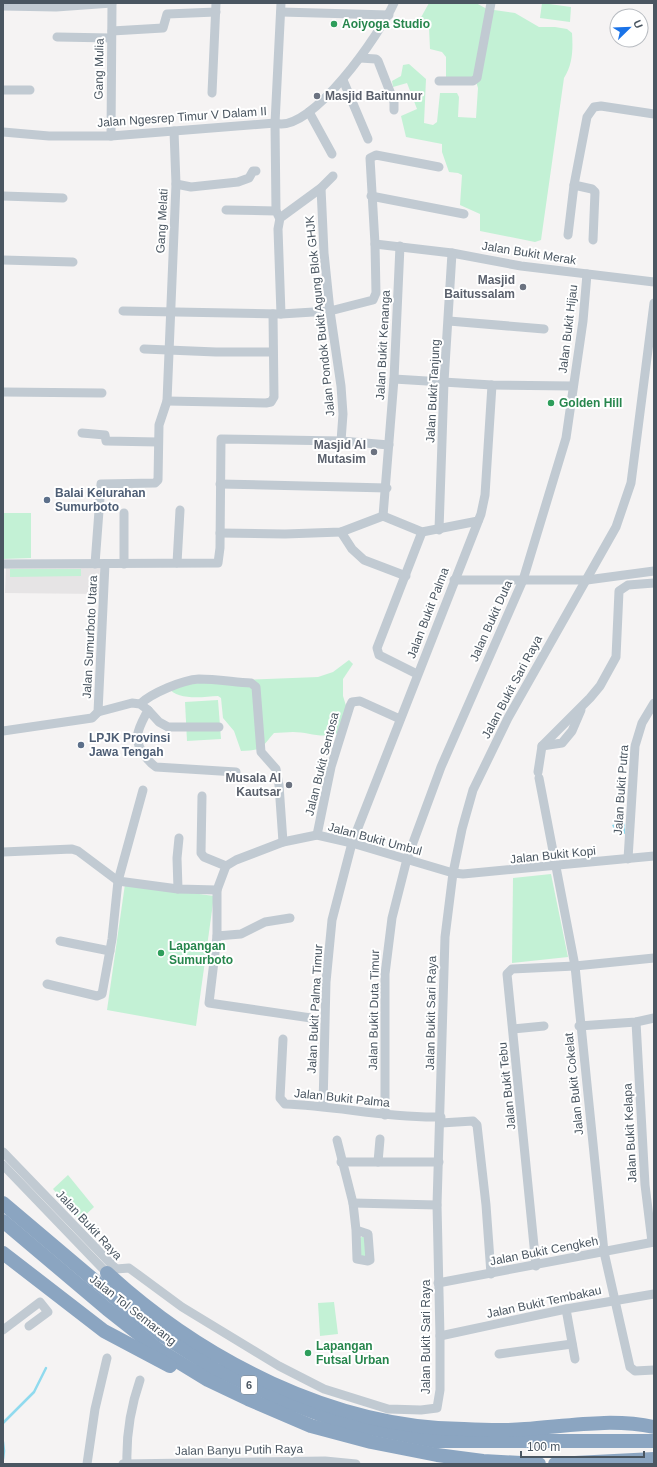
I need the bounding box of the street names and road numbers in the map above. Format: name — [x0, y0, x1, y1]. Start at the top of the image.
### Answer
street label: Gang Mulia — [91, 38, 107, 100]
street label: Jalan Ngesrep Timur V Dalam II — [97, 104, 267, 130]
street label: Gang Melati — [153, 188, 171, 254]
street label: Jalan Pondok Bukit Agung Blok GHJK — [302, 215, 338, 417]
street label: Jalan Bukit Merak — [481, 239, 578, 268]
street label: Jalan Bukit Hijau — [556, 284, 580, 374]
street label: Jalan Bukit Kenanga — [373, 289, 393, 400]
street label: Jalan Bukit Tanjung — [423, 339, 443, 443]
street label: Jalan Bukit Palma — [404, 565, 452, 660]
street label: Jalan Sumurboto Utara — [80, 575, 100, 699]
street label: Jalan Bukit Duta — [467, 578, 515, 664]
street label: Jalan Bukit Sari Raya — [479, 633, 545, 741]
street label: Jalan Bukit Sentosa — [302, 711, 342, 817]
street label: Jalan Bukit Putra — [611, 744, 631, 836]
street label: Jalan Bukit Umbul — [326, 820, 424, 858]
street label: Jalan Bukit Kopi — [509, 844, 597, 866]
street label: Jalan Bukit Palma Timur — [305, 944, 325, 1074]
street label: Jalan Bukit Duta Timur — [366, 950, 382, 1070]
street label: Jalan Bukit Sari Raya — [423, 955, 439, 1070]
street label: Jalan Bukit Cokelat — [562, 1032, 586, 1136]
street label: Jalan Bukit Tebu — [495, 1042, 519, 1130]
street label: Jalan Bukit Kelapa — [620, 1083, 640, 1183]
street label: Jalan Bukit Palma — [294, 1086, 391, 1110]
street label: Jalan Bukit Raya — [53, 1187, 125, 1263]
street label: Jalan Bukit Cengkeh — [489, 1234, 599, 1268]
street label: Jalan Tol Semarang — [87, 1272, 179, 1348]
street label: Jalan Bukit Sari Raya — [419, 1279, 433, 1394]
street label: Jalan Bukit Tembakau — [485, 1283, 603, 1321]
road number: 6 — [241, 1376, 257, 1394]
street label: Jalan Banyu Putih Raya — [175, 1442, 303, 1458]

